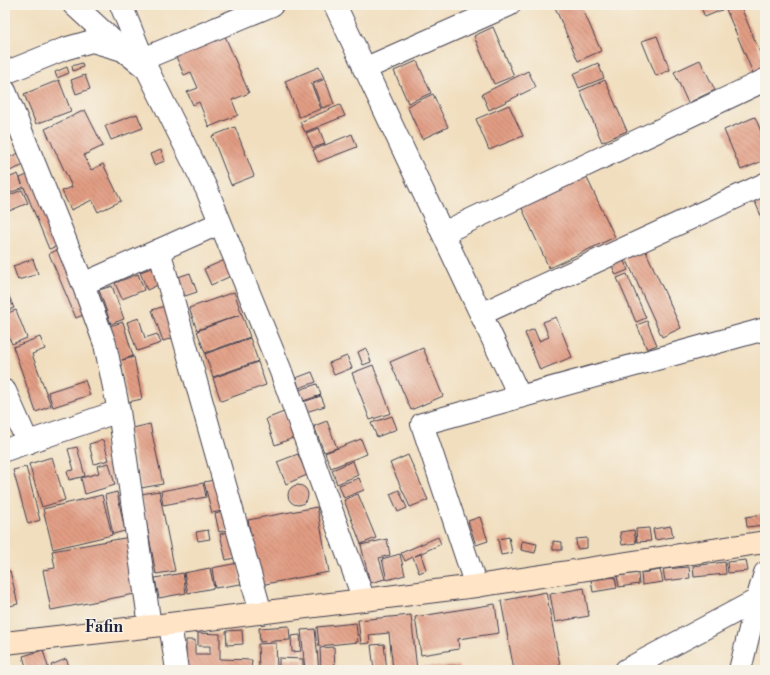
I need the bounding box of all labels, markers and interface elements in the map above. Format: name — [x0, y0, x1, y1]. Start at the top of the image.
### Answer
district label: Fafin — [85, 617, 123, 637]

